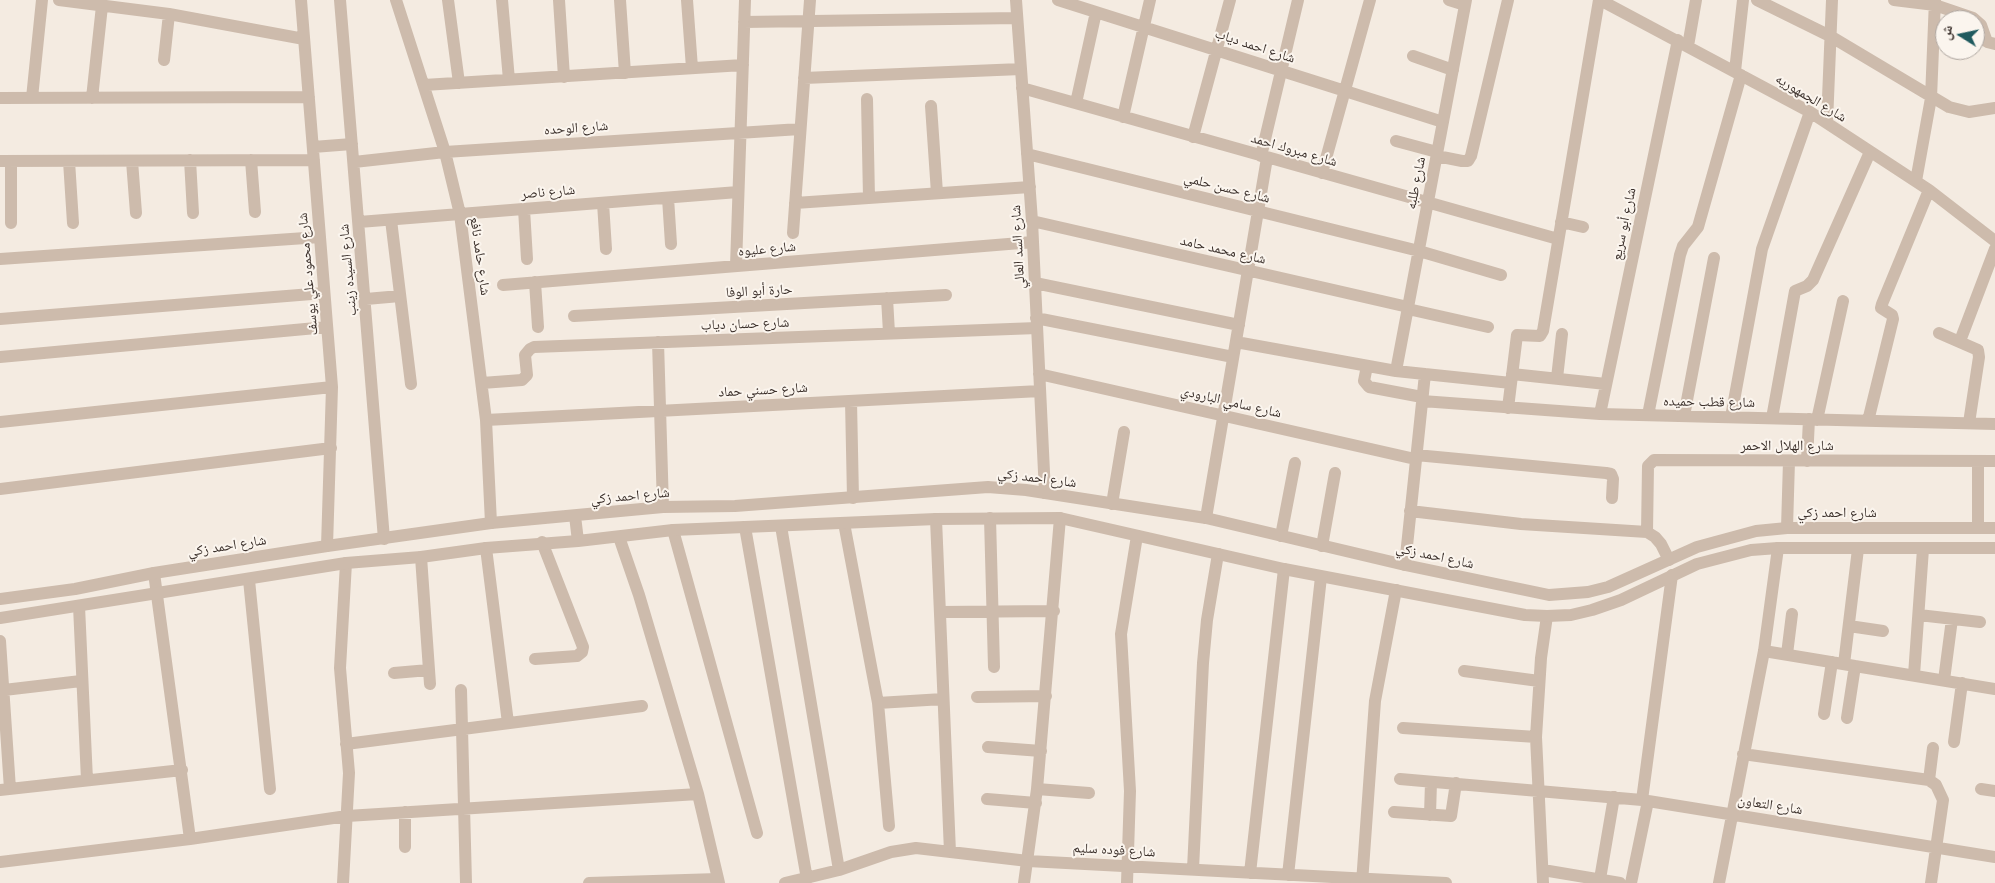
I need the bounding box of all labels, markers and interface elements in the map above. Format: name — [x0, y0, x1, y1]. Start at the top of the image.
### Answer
north arrow — [1935, 10, 1985, 60]
text: ش — [1937, 24, 1955, 41]
street label: شارع احمد دياب — [1213, 25, 1297, 67]
street label: شارع الجمهوريه — [1772, 70, 1850, 126]
street label: شارع الوحده — [543, 117, 609, 139]
street label: شارع مبروك احمد — [1249, 130, 1339, 170]
street label: شارع طلبه — [1403, 155, 1429, 211]
street label: شارع حسن حلمي — [1182, 169, 1272, 207]
street label: شارع ناصر — [520, 181, 576, 203]
street label: شارع أبو سريع — [1608, 186, 1640, 262]
street label: شارع السد العالي — [1007, 205, 1029, 289]
street label: شارع محمود علي يوسف — [294, 212, 322, 336]
street label: شارع حامد نافع — [466, 216, 494, 296]
street label: شارع السيده زينب — [336, 223, 360, 317]
street label: شارع محمد حامد — [1179, 232, 1267, 268]
street label: شارع عليوه — [737, 238, 797, 260]
street label: حارة أبو الوفا — [725, 281, 793, 301]
street label: شارع حسان دياب — [700, 314, 790, 334]
street label: شارع حسني حماد — [718, 379, 808, 401]
street label: شارع سامي البارودي — [1179, 382, 1283, 422]
street label: شارع قطب حميده — [1663, 393, 1755, 411]
street label: شارع الهلال الاحمر — [1740, 438, 1834, 454]
street label: شارع احمد زكي — [997, 465, 1077, 491]
street label: شارع احمد زكي — [590, 484, 670, 508]
street label: شارع احمد زكي — [1797, 505, 1877, 521]
street label: شارع احمد زكي — [187, 532, 267, 560]
street label: شارع احمد زكي — [1394, 540, 1476, 572]
street label: شارع التعاون — [1736, 792, 1804, 818]
street label: شارع فوده سليم — [1072, 839, 1156, 861]

